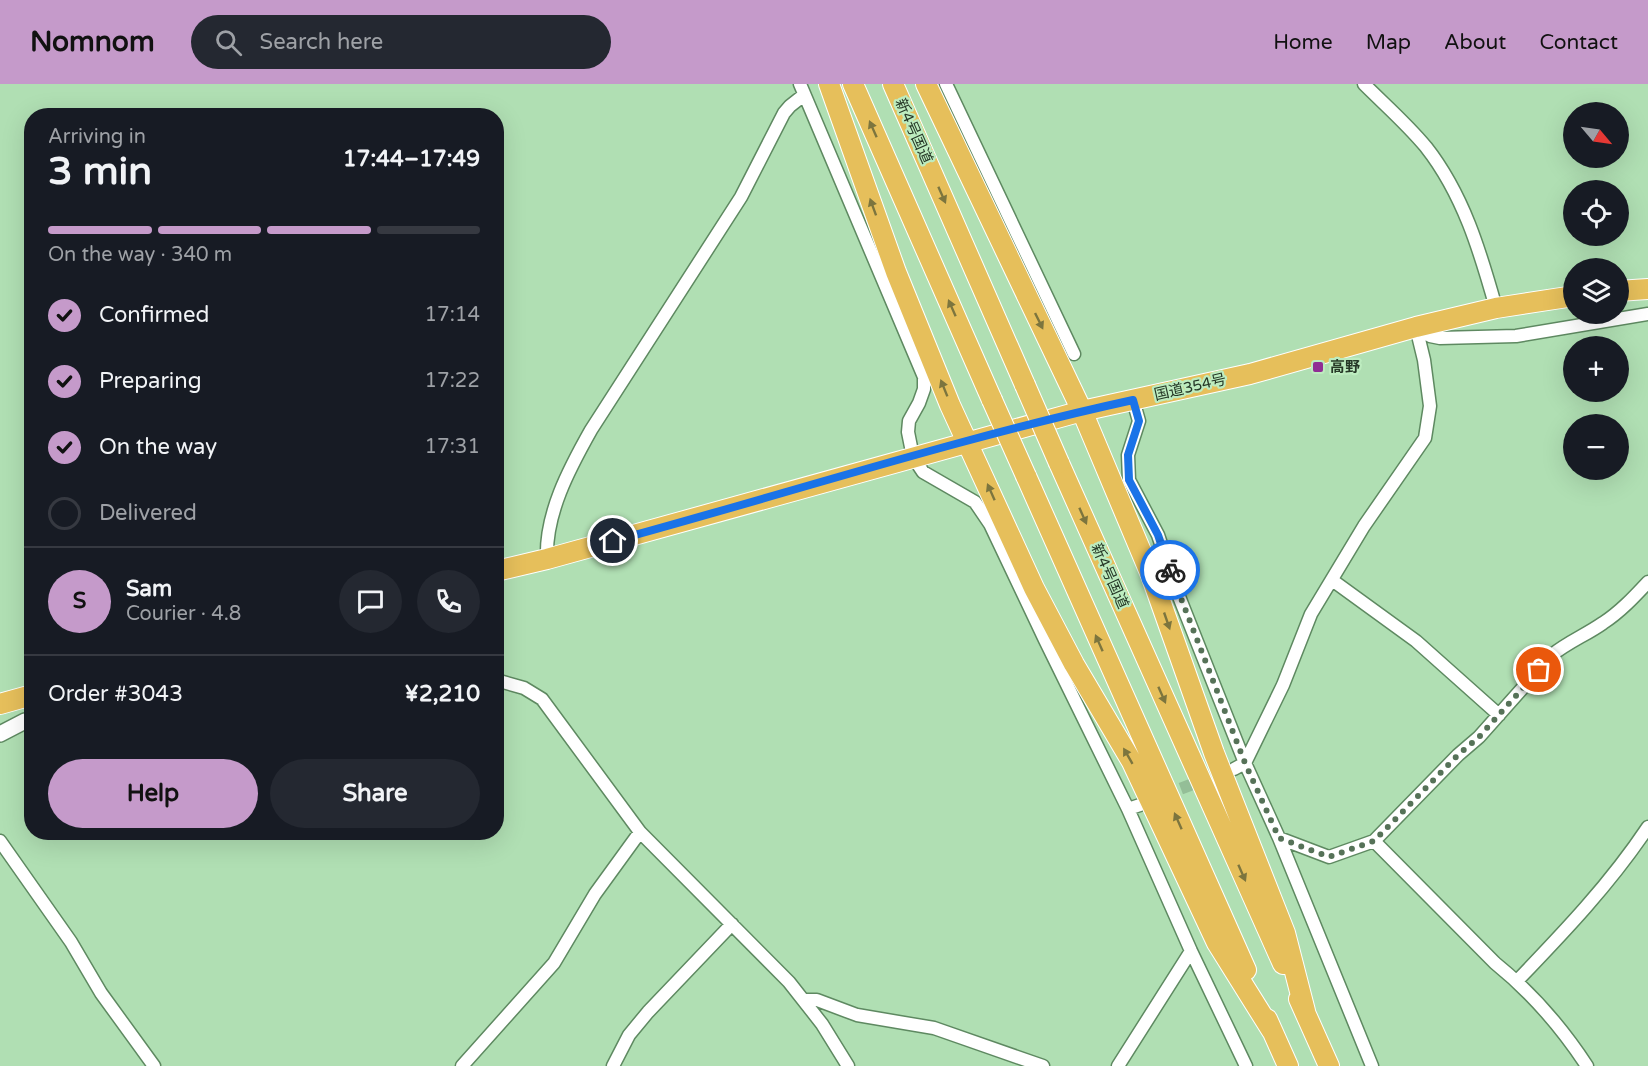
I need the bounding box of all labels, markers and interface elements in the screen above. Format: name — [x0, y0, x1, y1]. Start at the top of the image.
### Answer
search box — [191, 15, 611, 69]
text: Nomnom — [30, 25, 155, 59]
icon: search — [212, 26, 245, 59]
text: Search here — [260, 29, 383, 55]
text: Home — [1273, 30, 1333, 55]
text: Map — [1366, 30, 1411, 55]
text: About — [1444, 30, 1506, 55]
text: Contact — [1539, 30, 1618, 55]
street label: 新4号国道 — [892, 96, 936, 166]
north arrow — [1563, 102, 1629, 168]
map controls — [1563, 102, 1629, 480]
one-way arrow — [868, 120, 878, 138]
text: Arriving in — [48, 125, 146, 149]
text: 17:44–17:49 — [343, 146, 480, 172]
text: 3 min — [48, 148, 152, 195]
button: locate — [1563, 180, 1629, 246]
one-way arrow — [937, 187, 947, 205]
one-way arrow — [868, 198, 877, 216]
text: On the way · 340 m — [48, 243, 232, 267]
button: layers — [1563, 258, 1629, 324]
one-way arrow — [947, 298, 957, 316]
icon: check — [48, 299, 81, 332]
text: Confirmed — [99, 302, 209, 328]
text: 17:14 — [425, 303, 480, 327]
one-way arrow — [1034, 313, 1043, 330]
button: + — [1563, 336, 1629, 402]
place label: 高野 — [1330, 358, 1360, 376]
marker: 高野 — [1311, 360, 1325, 374]
icon: check — [48, 365, 81, 398]
text: Preparing — [99, 368, 202, 394]
text: 17:22 — [425, 369, 480, 393]
street label: 国道354号 — [1152, 370, 1228, 404]
one-way arrow — [939, 379, 949, 397]
button: − — [1563, 414, 1629, 480]
icon: check — [48, 431, 81, 464]
text: On the way — [99, 434, 217, 460]
text: 17:31 — [425, 435, 480, 459]
one-way arrow — [986, 482, 996, 500]
text: Delivered — [99, 500, 197, 526]
one-way arrow — [1078, 508, 1088, 526]
pin — [587, 515, 638, 566]
icon: home — [596, 524, 629, 557]
courier — [1140, 540, 1200, 600]
street label: 新4号国道 — [1088, 541, 1132, 611]
icon: bike — [1154, 554, 1187, 587]
button: chat — [339, 570, 402, 633]
button: phone — [417, 570, 480, 633]
text: Sam — [126, 576, 172, 602]
text: S — [73, 588, 86, 614]
text: Courier · 4.8 — [126, 602, 241, 626]
one-way arrow — [1163, 612, 1173, 630]
one-way arrow — [1095, 634, 1104, 651]
pin — [1513, 644, 1564, 695]
icon: bag — [1522, 653, 1555, 686]
text: Order #3043 — [48, 681, 183, 707]
text: ¥2,210 — [405, 681, 480, 707]
one-way arrow — [1158, 686, 1167, 703]
one-way arrow — [1123, 748, 1134, 764]
button: Help — [48, 759, 258, 828]
button: Share — [270, 759, 480, 828]
one-way arrow — [1173, 812, 1183, 830]
one-way arrow — [1237, 864, 1247, 882]

